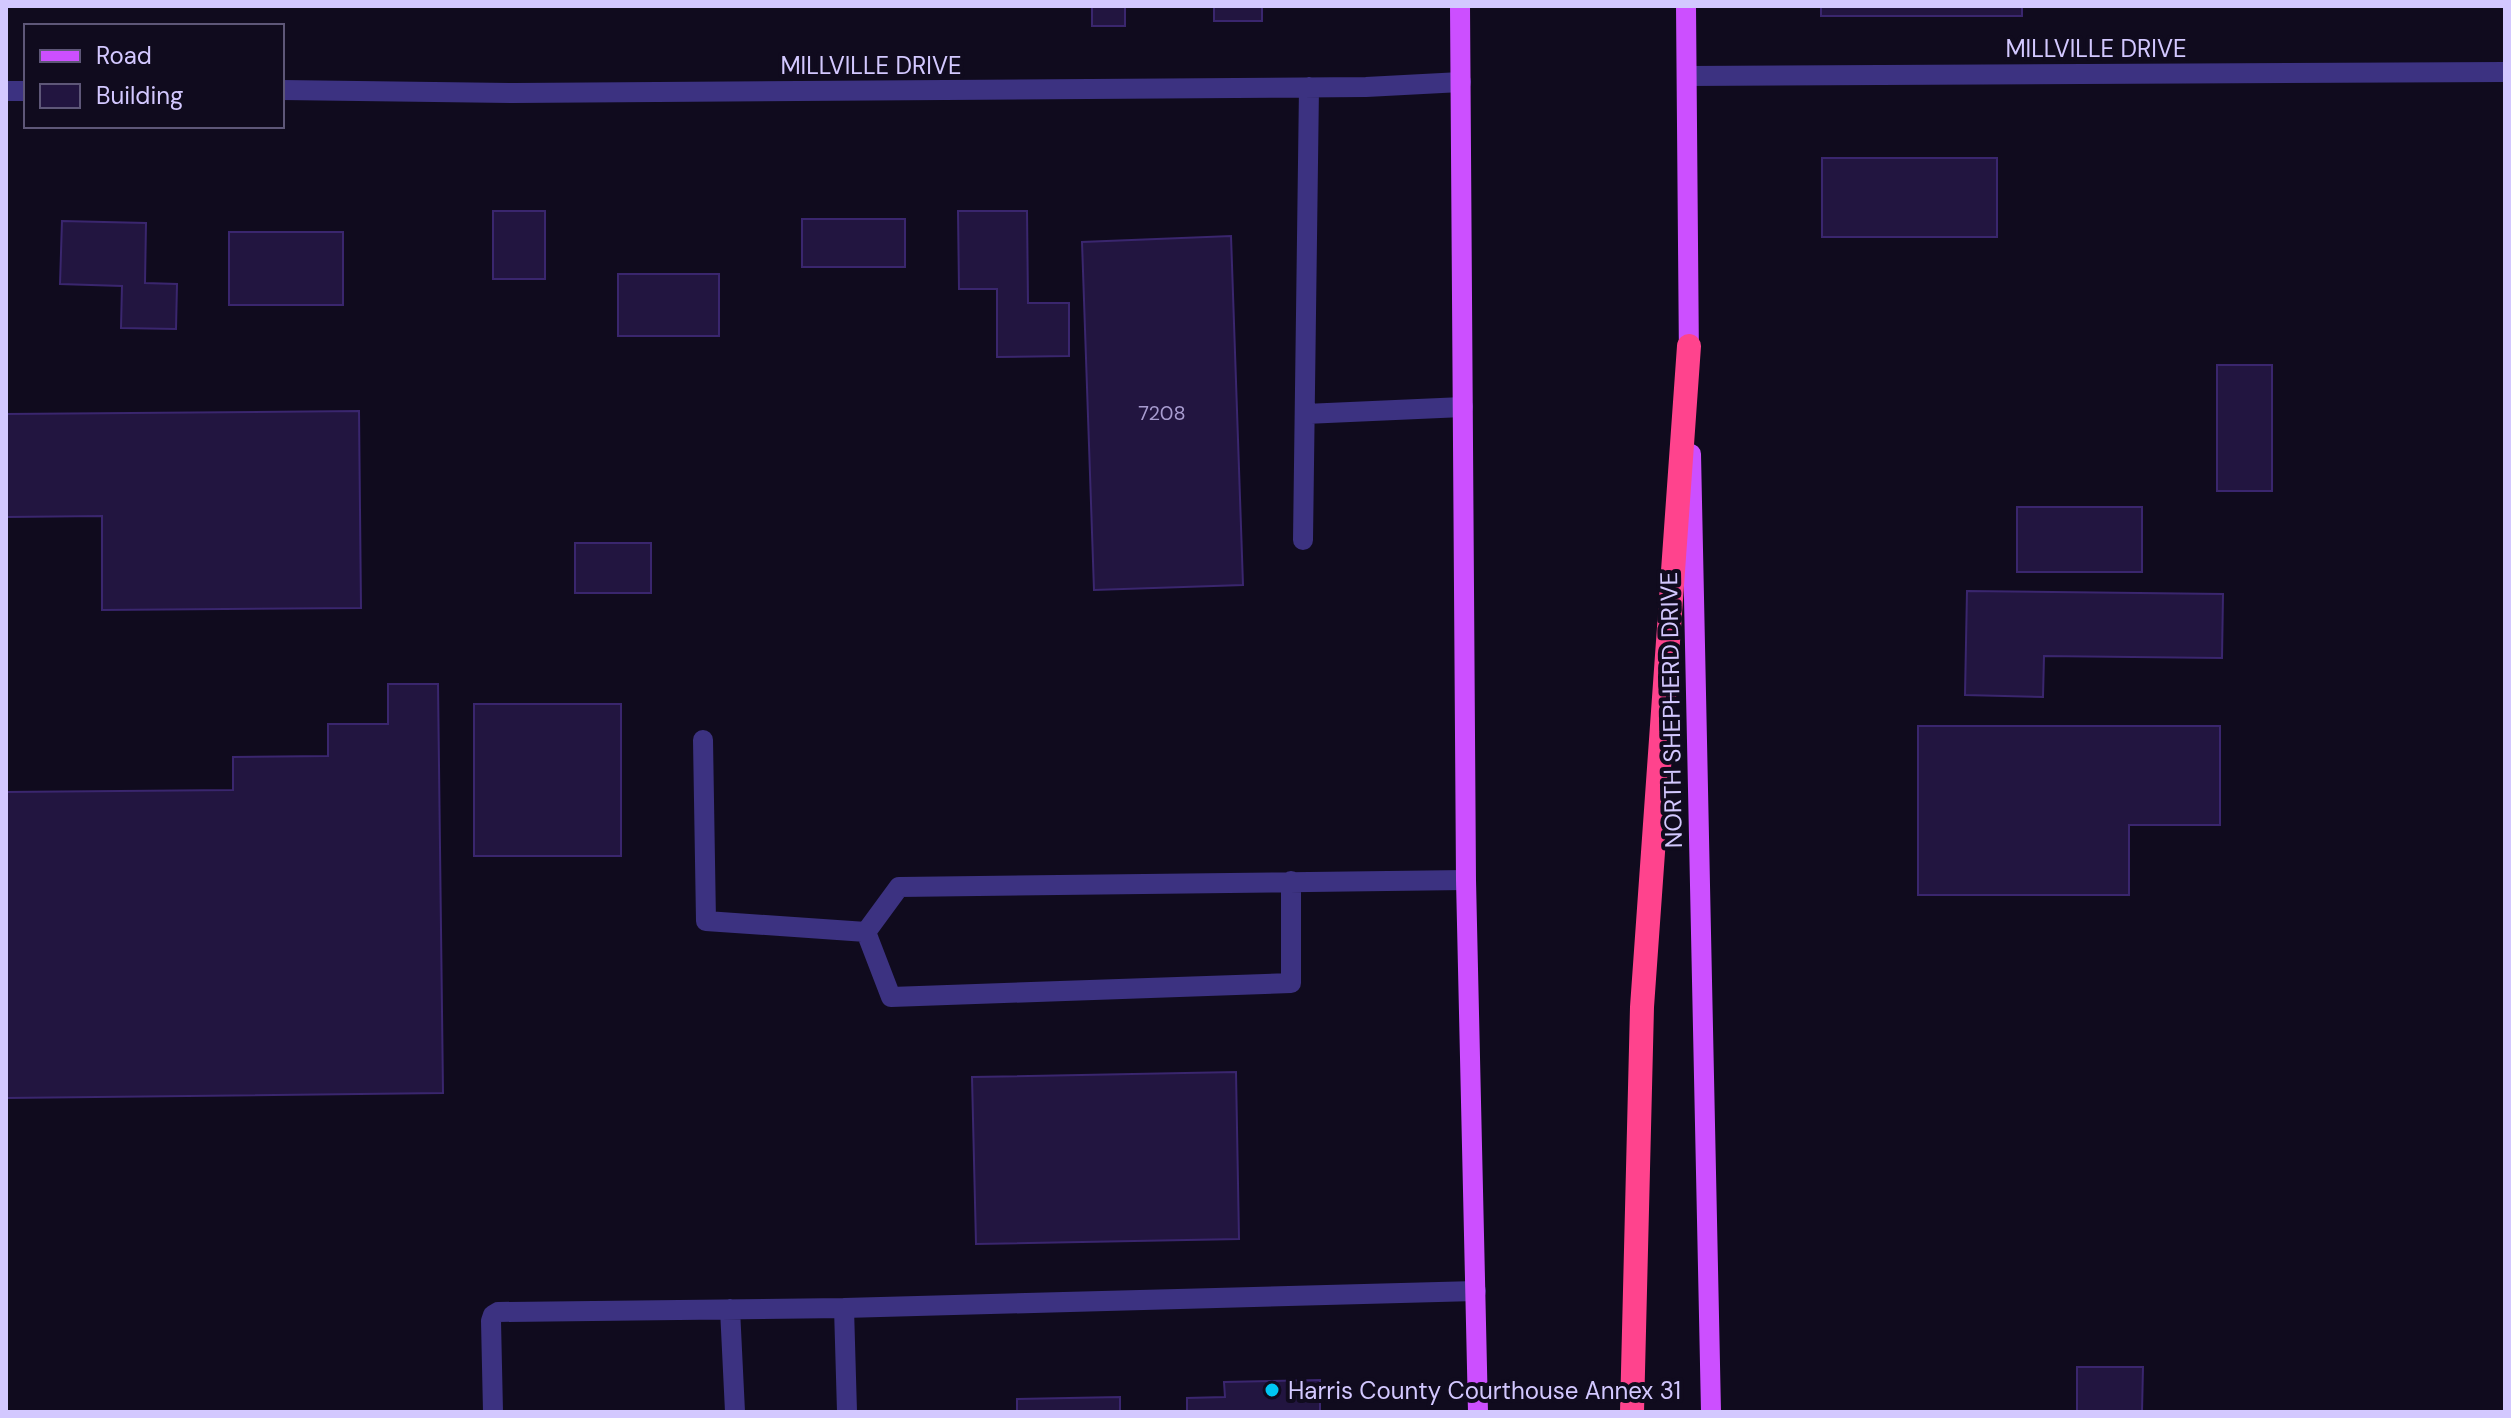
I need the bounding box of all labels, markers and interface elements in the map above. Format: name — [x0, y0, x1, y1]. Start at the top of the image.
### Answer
legend — [24, 24, 284, 128]
street label: MILLVILLE DRIVE — [2005, 33, 2187, 64]
text: Road — [96, 40, 152, 71]
street label: MILLVILLE DRIVE — [780, 50, 962, 81]
text: Building — [96, 80, 183, 111]
house number: 7208 — [1138, 400, 1186, 426]
street label: NORTH SHEPHERD DRIVE — [1653, 572, 1689, 848]
place label: Harris County Courthouse Annex 31 — [1288, 1375, 1681, 1406]
marker: Harris County Courthouse Annex 31 — [1263, 1381, 1281, 1399]

